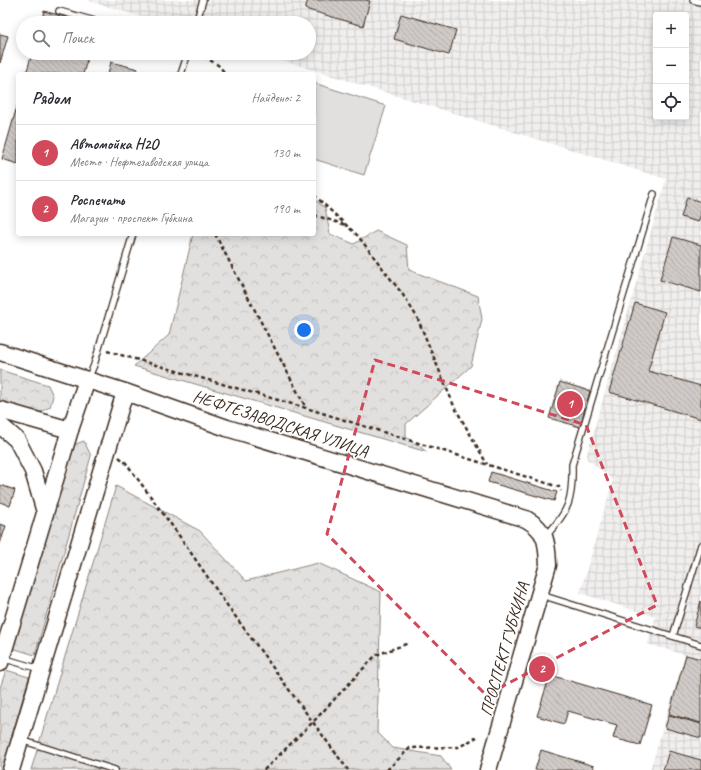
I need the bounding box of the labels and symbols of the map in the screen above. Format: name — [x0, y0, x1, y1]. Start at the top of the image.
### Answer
your location — [294, 320, 314, 340]
street label: НЕФТЕЗАВОДСКАЯ УЛИЦА — [191, 385, 372, 462]
pin: 1 — [557, 389, 583, 419]
street label: ПРОСПЕКТ ГУБКИНА — [475, 579, 534, 718]
pin: 2 — [529, 654, 555, 684]

